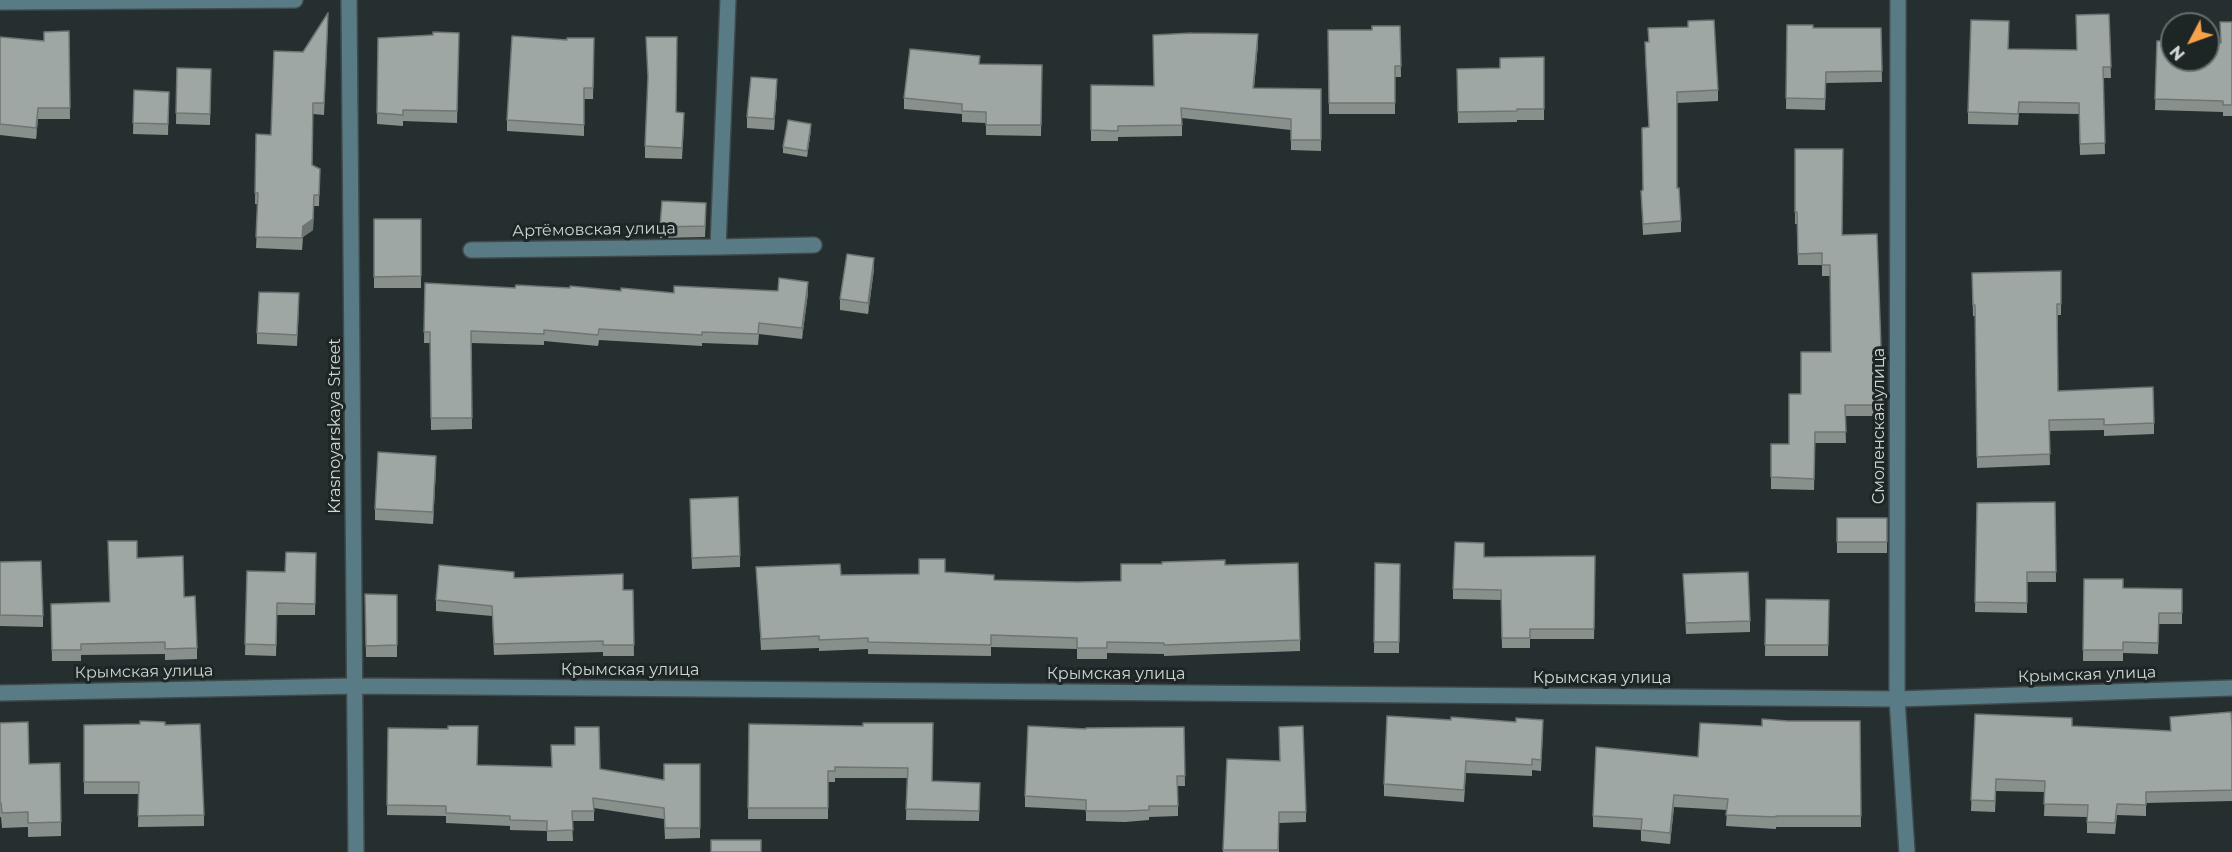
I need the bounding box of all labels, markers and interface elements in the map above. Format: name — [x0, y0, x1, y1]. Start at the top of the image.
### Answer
north arrow — [2160, 12, 2220, 72]
text: N — [2166, 42, 2189, 64]
street label: Артёмовская улица — [512, 219, 676, 241]
street label: Krasnoyarskaya Street — [325, 338, 345, 514]
street label: Смоленская улица — [1869, 348, 1889, 504]
street label: Крымская улица — [561, 660, 699, 680]
street label: Крымская улица — [75, 661, 213, 683]
street label: Крымская улица — [2017, 663, 2157, 687]
street label: Крымская улица — [1047, 664, 1185, 684]
street label: Крымская улица — [1533, 668, 1671, 688]

